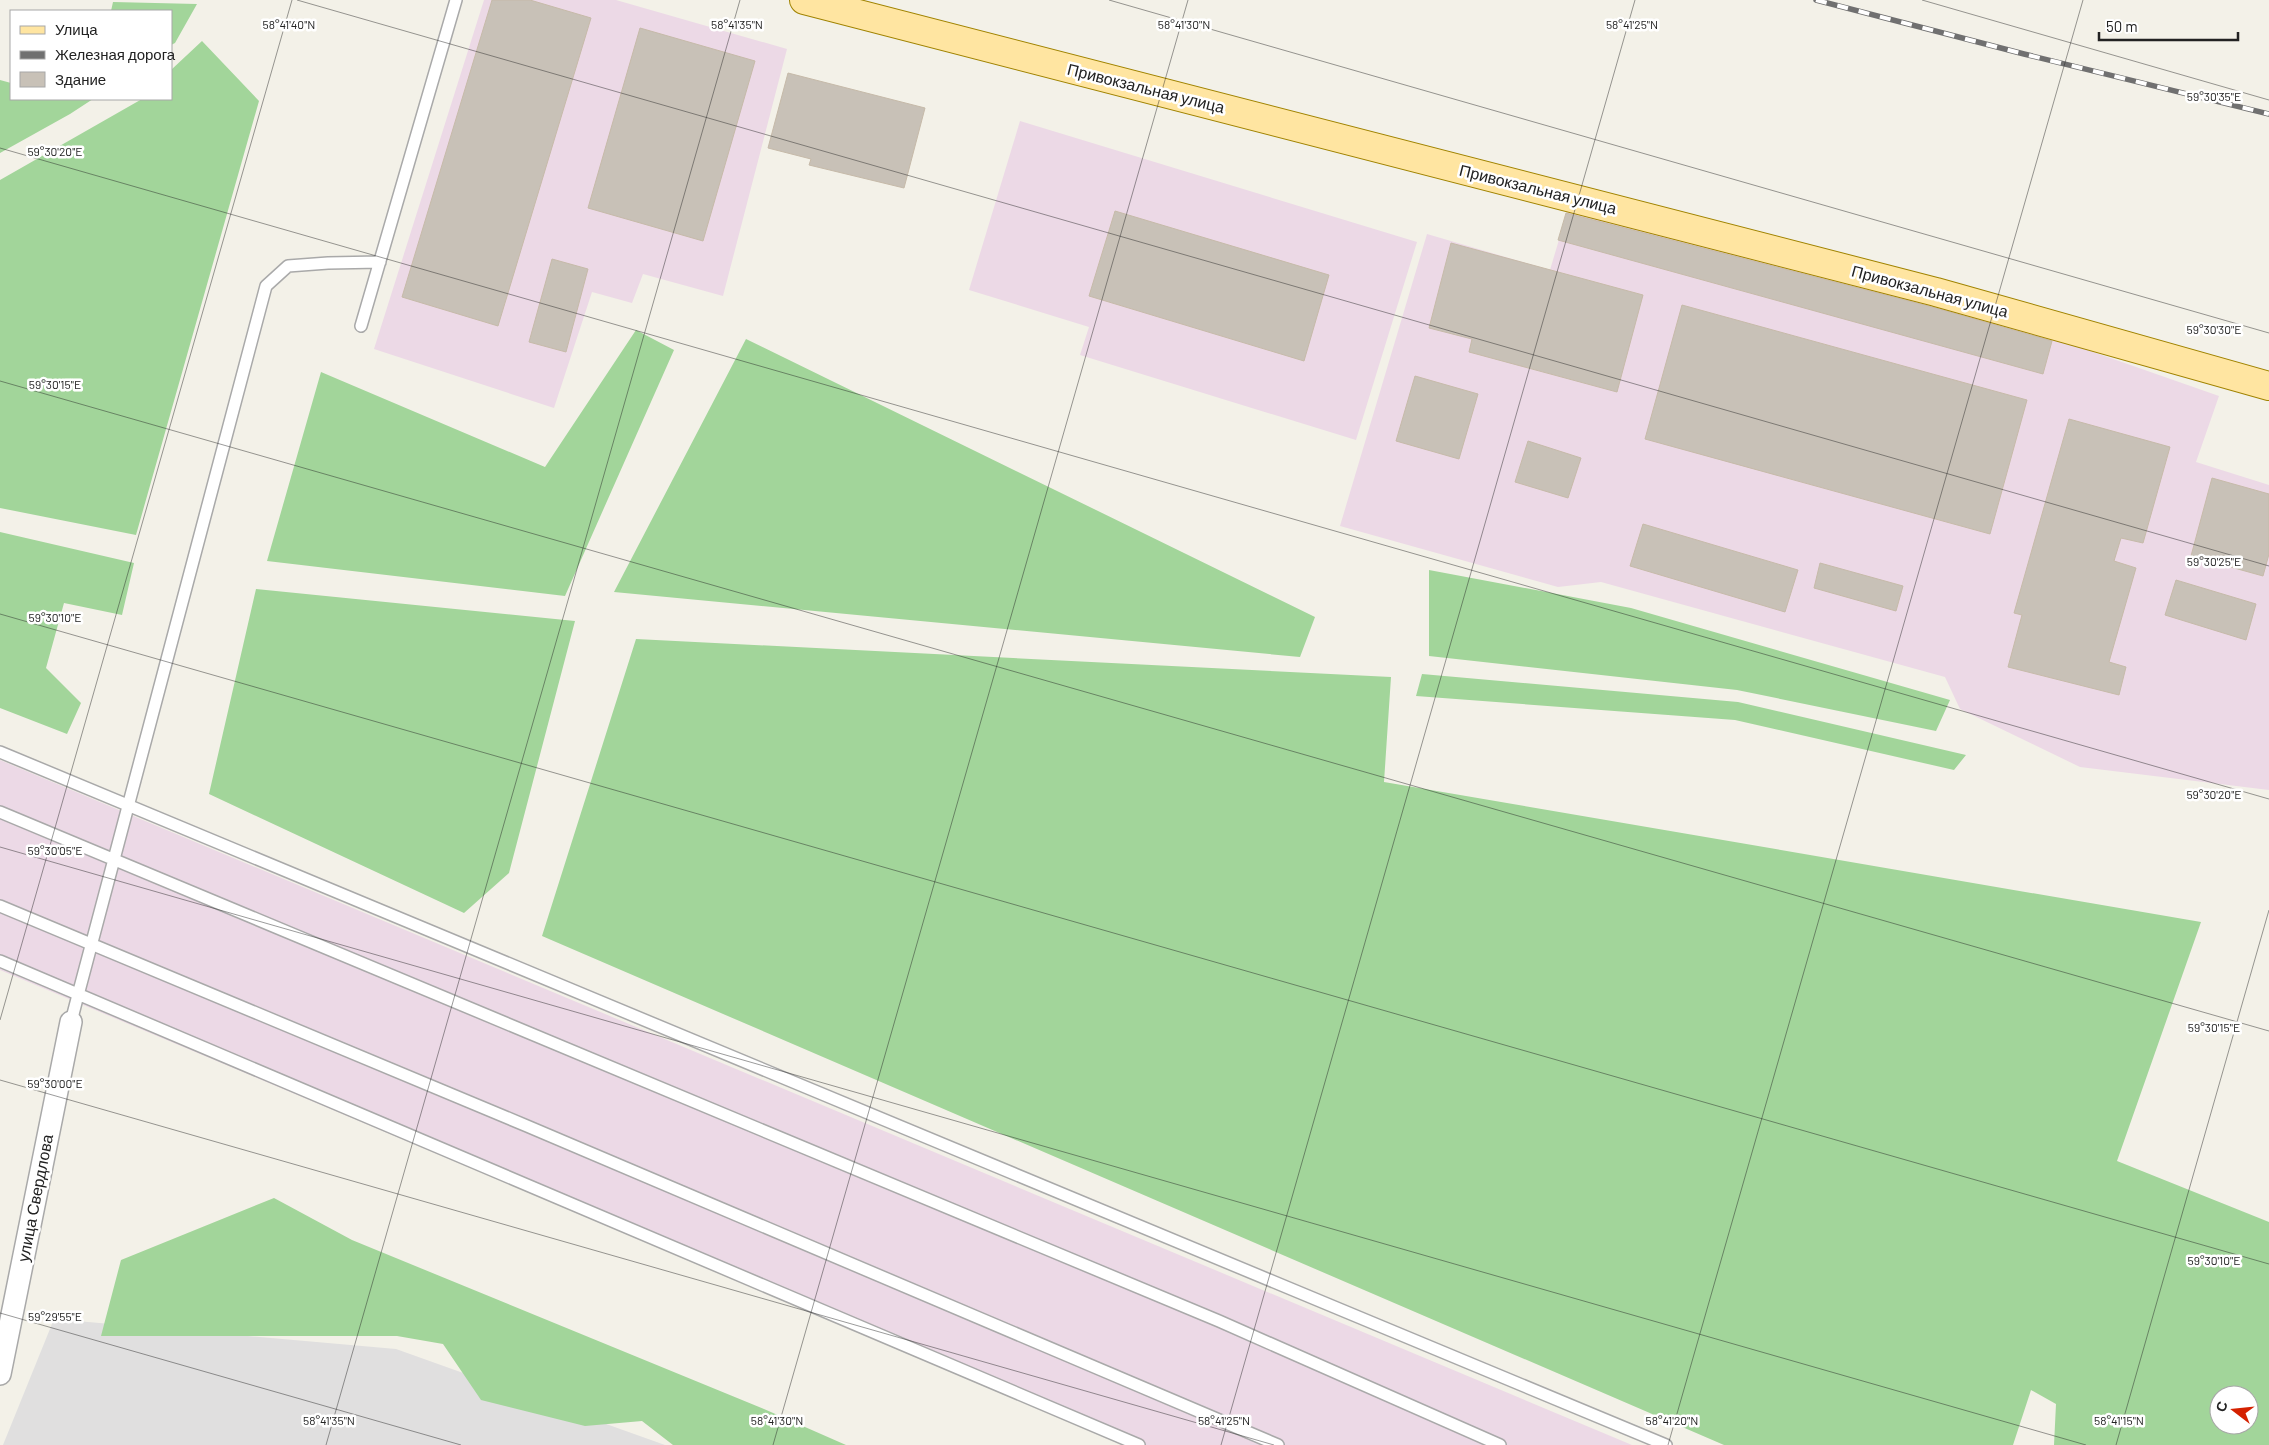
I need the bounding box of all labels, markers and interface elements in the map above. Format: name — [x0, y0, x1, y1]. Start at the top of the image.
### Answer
legend — [10, 10, 172, 100]
scale bar — [2099, 10, 2238, 42]
text: 58°41'40"N — [263, 17, 315, 31]
text: 58°41'35"N — [711, 17, 763, 31]
text: 58°41'30"N — [1158, 17, 1210, 31]
text: 58°41'25"N — [1606, 17, 1658, 31]
text: 50 m — [2106, 17, 2138, 35]
text: Улица — [55, 20, 98, 38]
text: Железная дорога — [55, 45, 176, 63]
street label: Привокзальная улица — [1066, 59, 1227, 116]
text: Здание — [55, 70, 106, 88]
text: 59°30'35"E — [2187, 89, 2241, 103]
text: 59°30'20"E — [27, 144, 83, 158]
street label: Привокзальная улица — [1458, 160, 1619, 217]
street label: Привокзальная улица — [1850, 260, 2011, 321]
text: 59°30'30"E — [2187, 322, 2241, 336]
text: 59°30'15"E — [29, 377, 81, 391]
text: 59°30'25"E — [2187, 554, 2241, 568]
text: 59°30'10"E — [29, 610, 81, 624]
text: 59°30'20"E — [2186, 787, 2242, 801]
text: 59°30'05"E — [28, 843, 82, 857]
text: 59°30'15"E — [2188, 1020, 2240, 1034]
text: 59°30'00"E — [27, 1076, 83, 1090]
street label: улица Свердлова — [13, 1132, 56, 1263]
text: 59°30'10"E — [2188, 1253, 2240, 1267]
text: 59°29'55"E — [28, 1309, 82, 1323]
north arrow — [2209, 1385, 2259, 1435]
text: С — [2211, 1399, 2231, 1413]
text: 58°41'35"N — [303, 1413, 355, 1427]
text: 58°41'30"N — [751, 1413, 803, 1427]
text: 58°41'25"N — [1198, 1413, 1250, 1427]
text: 58°41'20"N — [1646, 1413, 1698, 1427]
text: 58°41'15"N — [2094, 1413, 2144, 1427]

